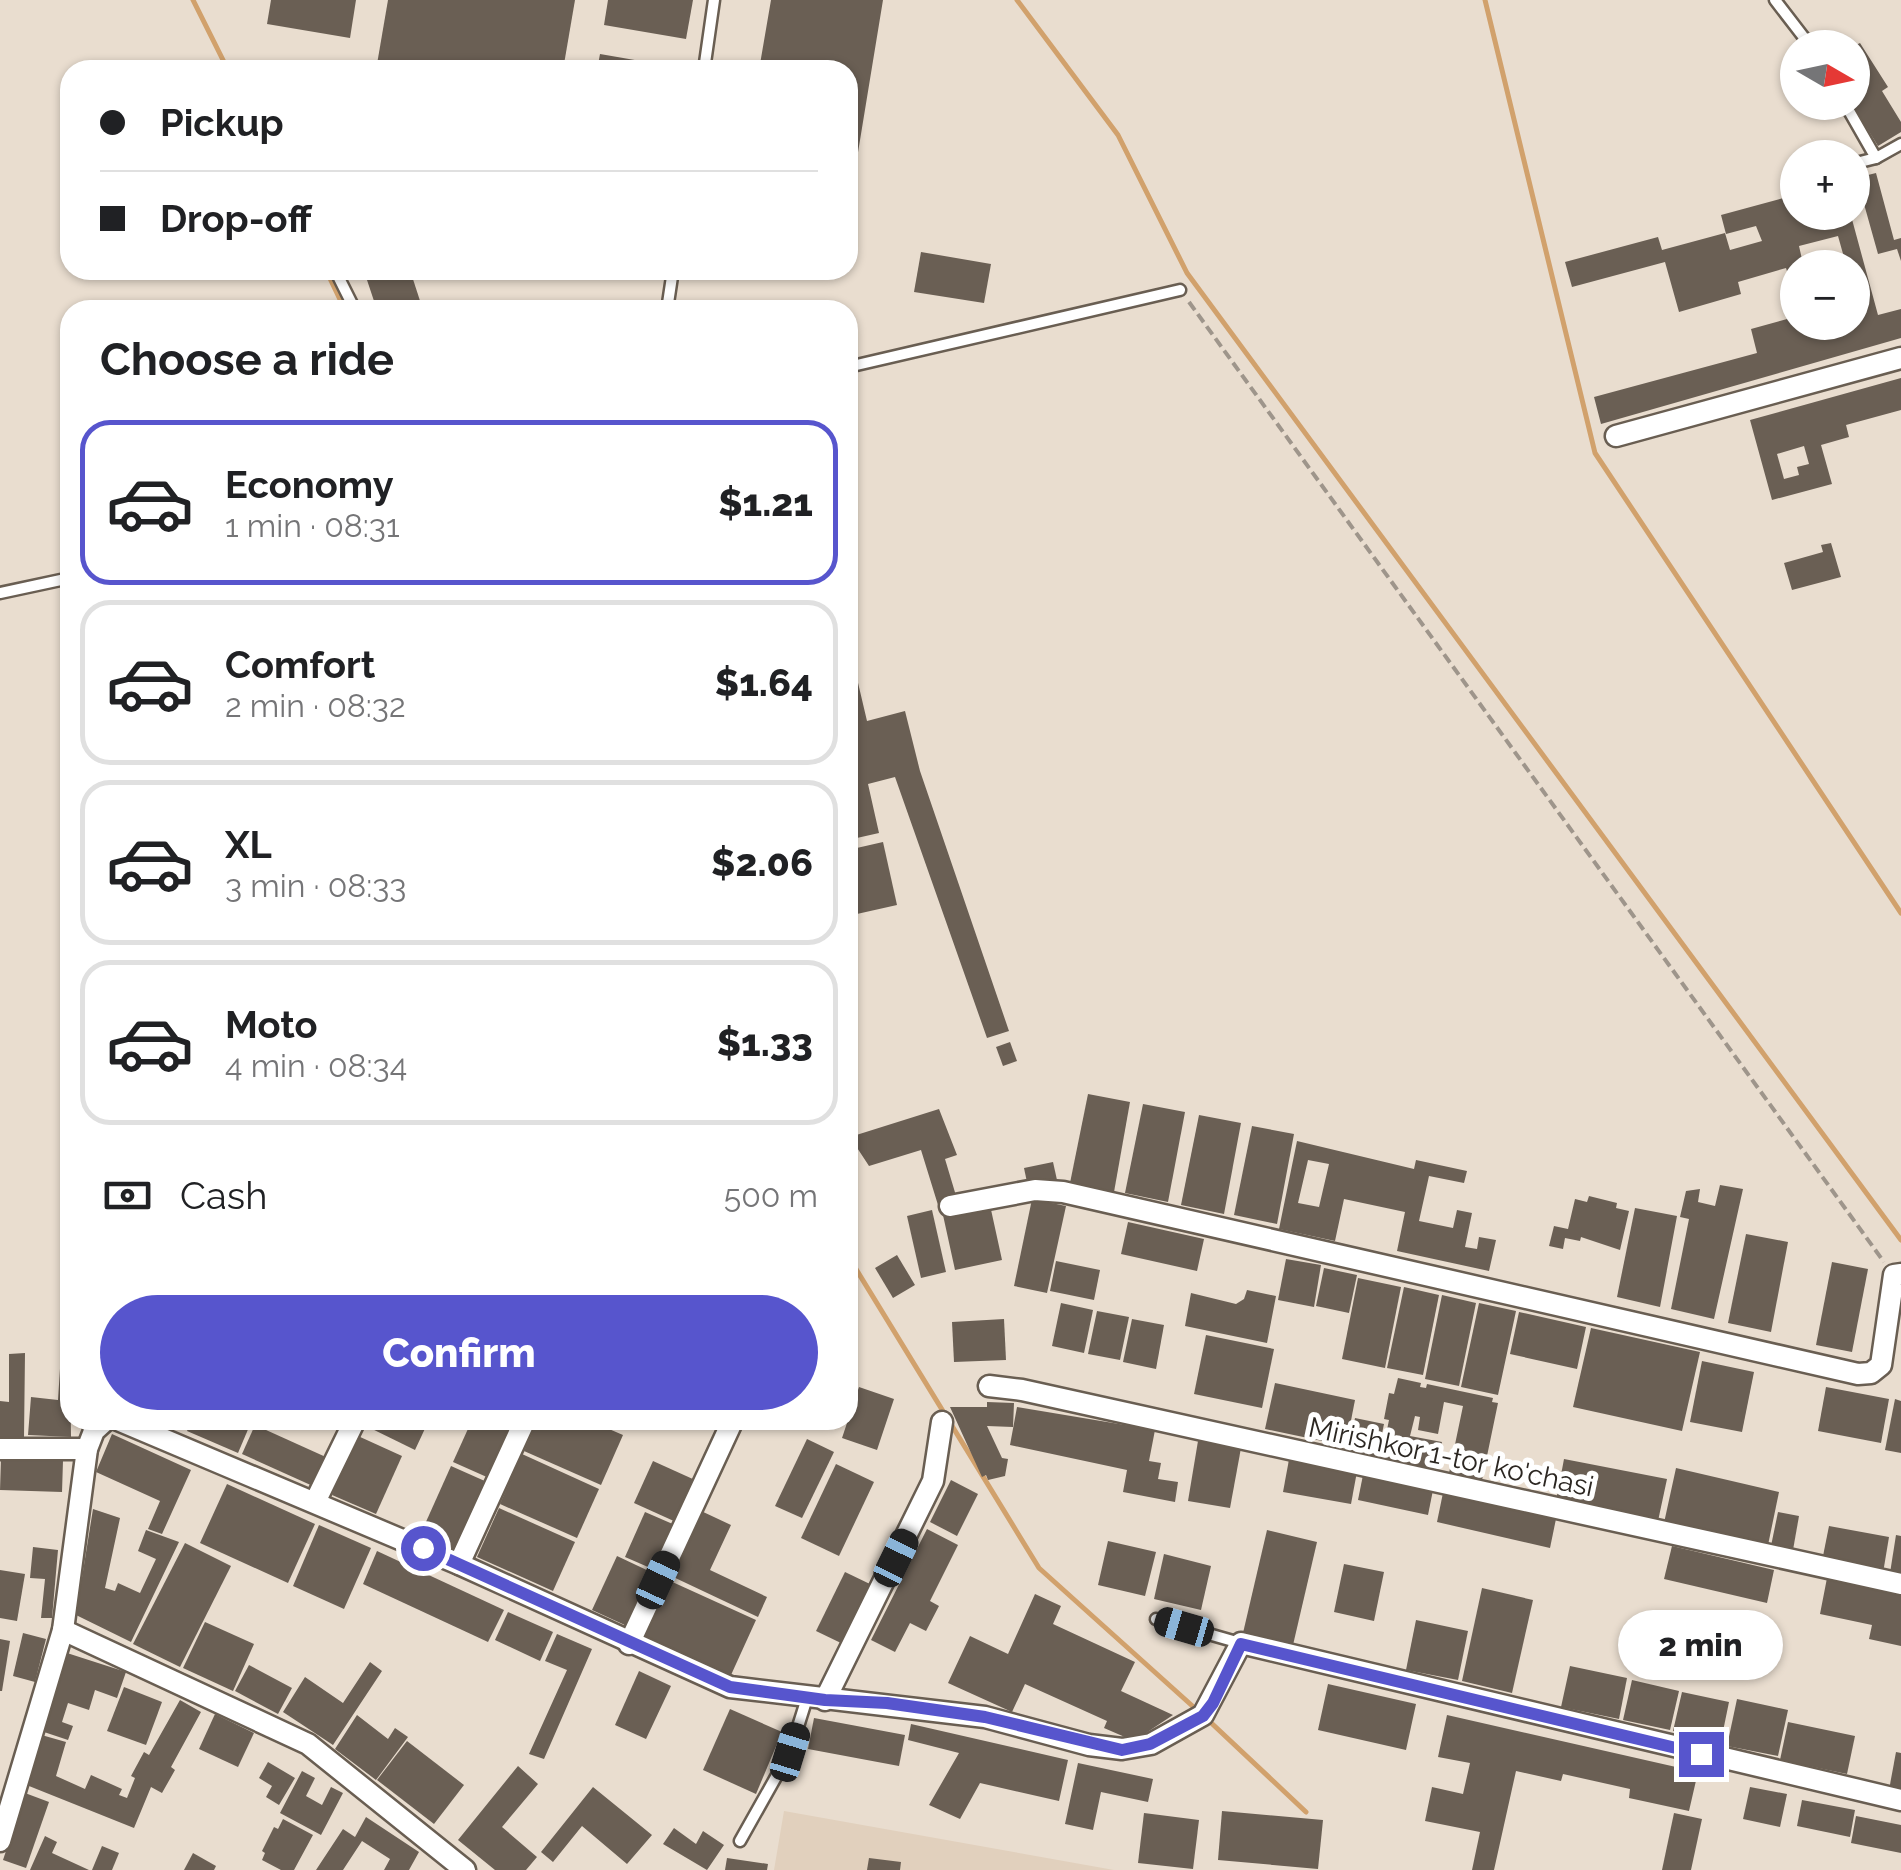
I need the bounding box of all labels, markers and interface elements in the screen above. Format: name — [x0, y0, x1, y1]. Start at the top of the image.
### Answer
north arrow — [1780, 30, 1870, 120]
map controls — [1780, 30, 1870, 340]
text: Pickup — [160, 100, 284, 145]
button: + — [1780, 140, 1870, 230]
text: Drop-off — [160, 196, 312, 241]
button: − — [1780, 250, 1870, 340]
text: Choose a ride — [100, 333, 394, 386]
icon: car — [105, 458, 195, 548]
text: Economy — [225, 462, 394, 507]
text: $1.21 — [718, 480, 813, 525]
text: 1 min · 08:31 — [225, 507, 400, 544]
icon: car — [105, 638, 195, 728]
text: Comfort — [225, 642, 375, 687]
text: $1.64 — [715, 660, 813, 705]
text: 2 min · 08:32 — [225, 687, 406, 724]
icon: car — [105, 818, 195, 908]
text: XL — [225, 822, 272, 867]
text: $2.06 — [711, 840, 813, 885]
text: 3 min · 08:33 — [225, 867, 406, 904]
icon: car — [105, 998, 195, 1088]
text: Moto — [225, 1002, 318, 1047]
text: $1.33 — [717, 1020, 813, 1065]
text: 4 min · 08:34 — [225, 1047, 407, 1084]
icon: cash — [100, 1168, 155, 1223]
text: Cash — [180, 1173, 267, 1218]
text: 500 m — [724, 1177, 818, 1214]
button: Confirm — [100, 1295, 818, 1410]
street label: Mirishkor 1-tor ko'chasi — [1305, 1411, 1597, 1503]
car — [869, 1524, 923, 1592]
route start — [401, 1526, 446, 1571]
car — [632, 1546, 684, 1614]
car — [1151, 1604, 1217, 1650]
callout: 2 min — [1618, 1609, 1784, 1679]
text: 2 min — [1658, 1626, 1743, 1663]
car — [767, 1719, 813, 1785]
route end — [1679, 1732, 1724, 1777]

